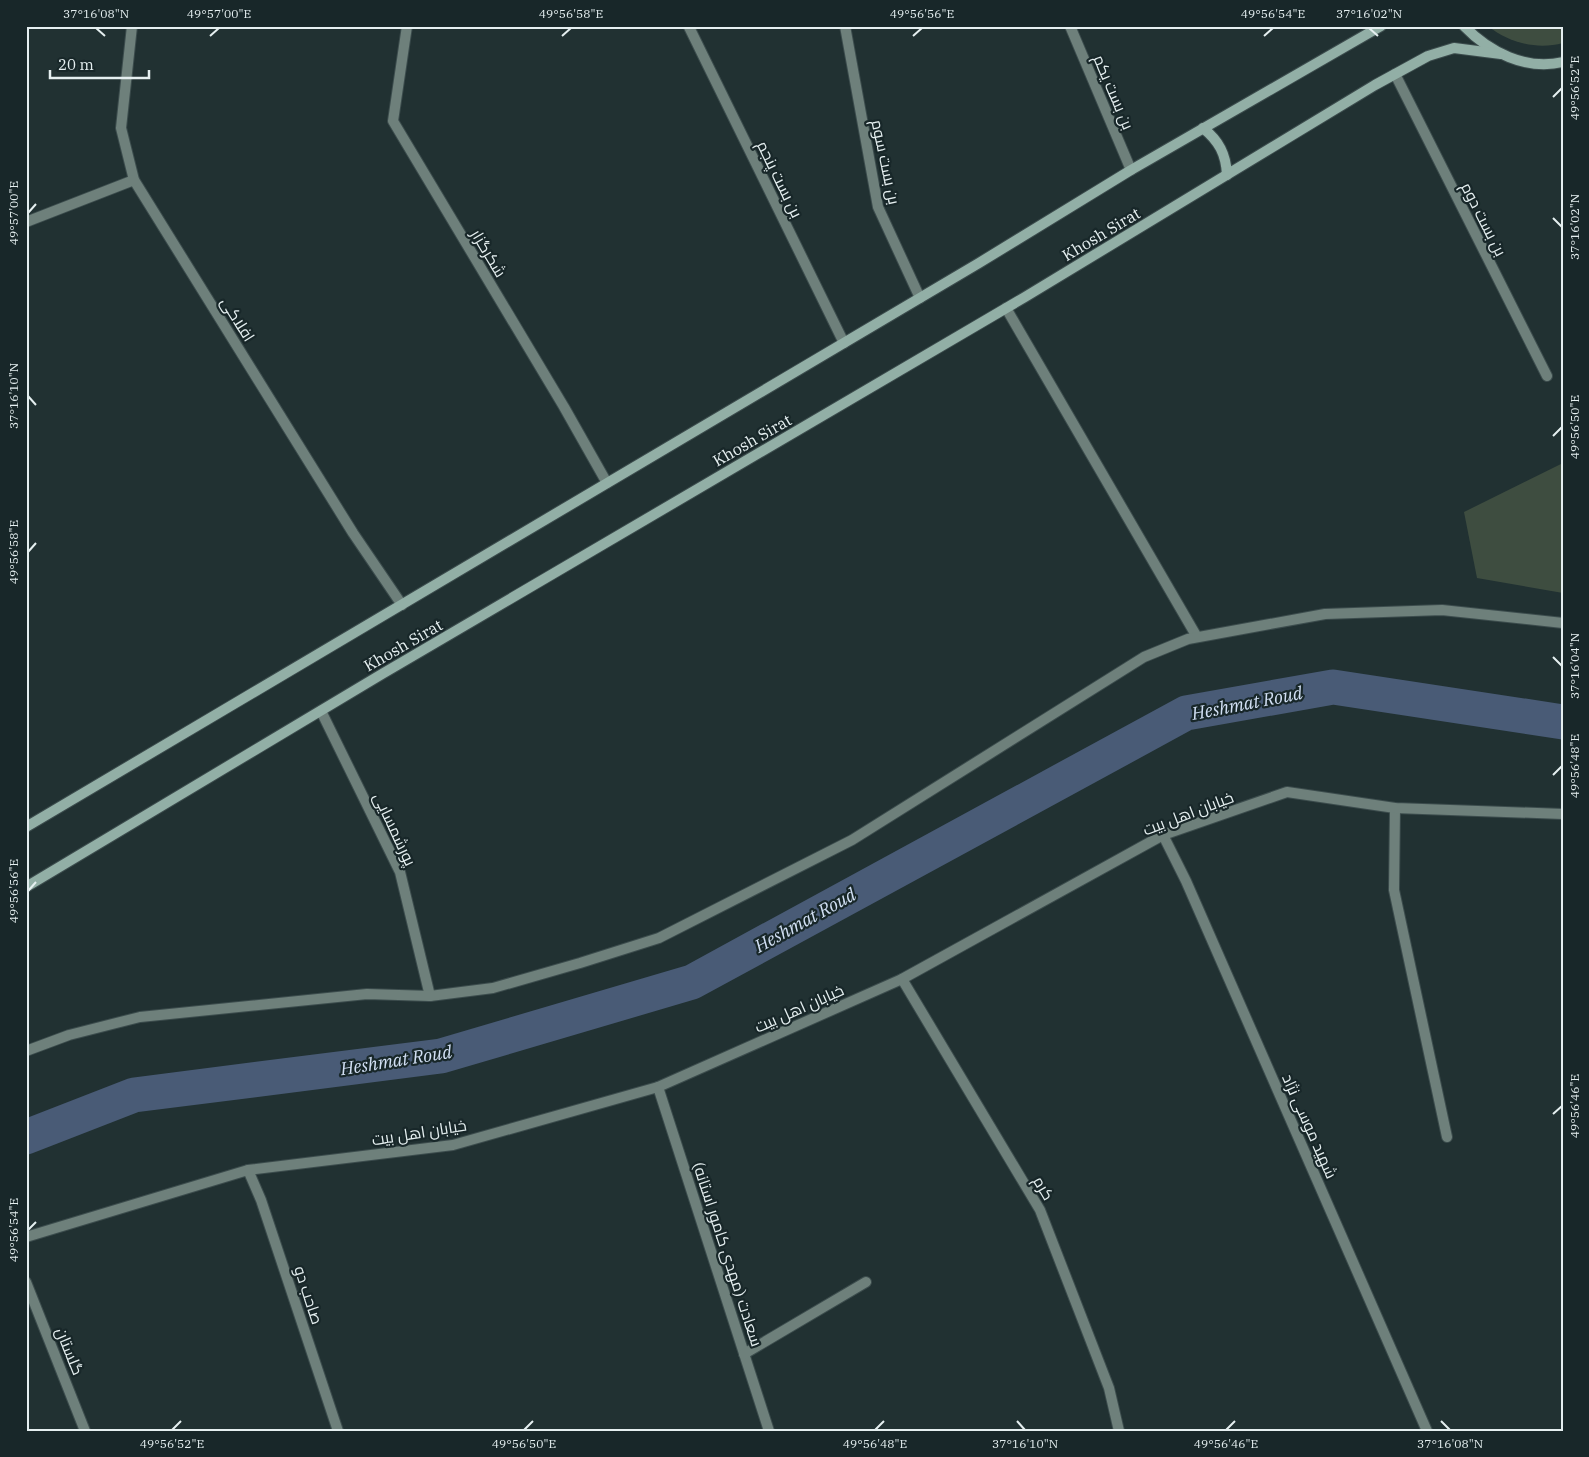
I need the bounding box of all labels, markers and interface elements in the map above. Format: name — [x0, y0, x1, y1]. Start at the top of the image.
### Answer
text: 37°16'08"N — [63, 6, 129, 21]
text: 49°57'00"E — [187, 6, 251, 21]
text: 49°56'58"E — [539, 6, 603, 21]
text: 49°56'56"E — [890, 6, 954, 21]
text: 49°56'54"E — [1241, 6, 1305, 21]
text: 37°16'02"N — [1336, 6, 1402, 21]
scale bar — [50, 48, 149, 80]
street label: بن بست یکم — [1087, 52, 1139, 133]
text: 20 m — [58, 55, 94, 74]
text: 49°56'52"E — [1567, 56, 1582, 120]
street label: بن بست سوم — [865, 118, 905, 207]
street label: بن بست پنجم — [751, 137, 807, 222]
street label: بن بست دوم — [1455, 179, 1511, 260]
text: 49°57'00"E — [6, 181, 21, 245]
text: 37°16'02"N — [1567, 194, 1582, 260]
street label: Khosh Sirat — [1058, 203, 1144, 265]
street label: شکرگزار — [466, 224, 511, 281]
street label: افلاکی — [216, 293, 259, 346]
text: 37°16'10"N — [6, 363, 21, 429]
text: 49°56'50"E — [1567, 395, 1582, 459]
street label: Khosh Sirat — [709, 409, 795, 471]
text: 49°56'58"E — [6, 520, 21, 584]
street label: Khosh Sirat — [360, 614, 446, 676]
text: 37°16'04"N — [1567, 633, 1582, 699]
water label: Heshmat Roud — [1189, 681, 1305, 725]
text: 49°56'48"E — [1567, 734, 1582, 798]
street label: خیابان اهل بیت — [1140, 787, 1237, 840]
street label: پورشمسایی — [368, 789, 421, 870]
text: 49°56'56"E — [6, 859, 21, 923]
water label: Heshmat Roud — [749, 883, 860, 958]
street label: خیابان اهل بیت — [751, 979, 847, 1038]
water label: Heshmat Roud — [338, 1040, 454, 1080]
street label: شهید موسی نژاد — [1277, 1071, 1342, 1182]
text: 49°56'46"E — [1567, 1074, 1582, 1138]
street label: خیابان اهل بیت — [370, 1115, 468, 1150]
street label: سعادت (مهدی کامور استانه) — [688, 1159, 767, 1349]
street label: کرم — [1027, 1172, 1059, 1205]
text: 49°56'54"E — [6, 1198, 21, 1262]
street label: صاحب دو — [290, 1263, 328, 1327]
street label: گلستان — [51, 1324, 89, 1378]
text: 49°56'52"E — [140, 1436, 204, 1451]
text: 49°56'50"E — [492, 1436, 556, 1451]
text: 49°56'48"E — [843, 1436, 907, 1451]
text: 37°16'10"N — [992, 1436, 1058, 1451]
text: 49°56'46"E — [1194, 1436, 1258, 1451]
text: 37°16'08"N — [1417, 1436, 1483, 1451]

